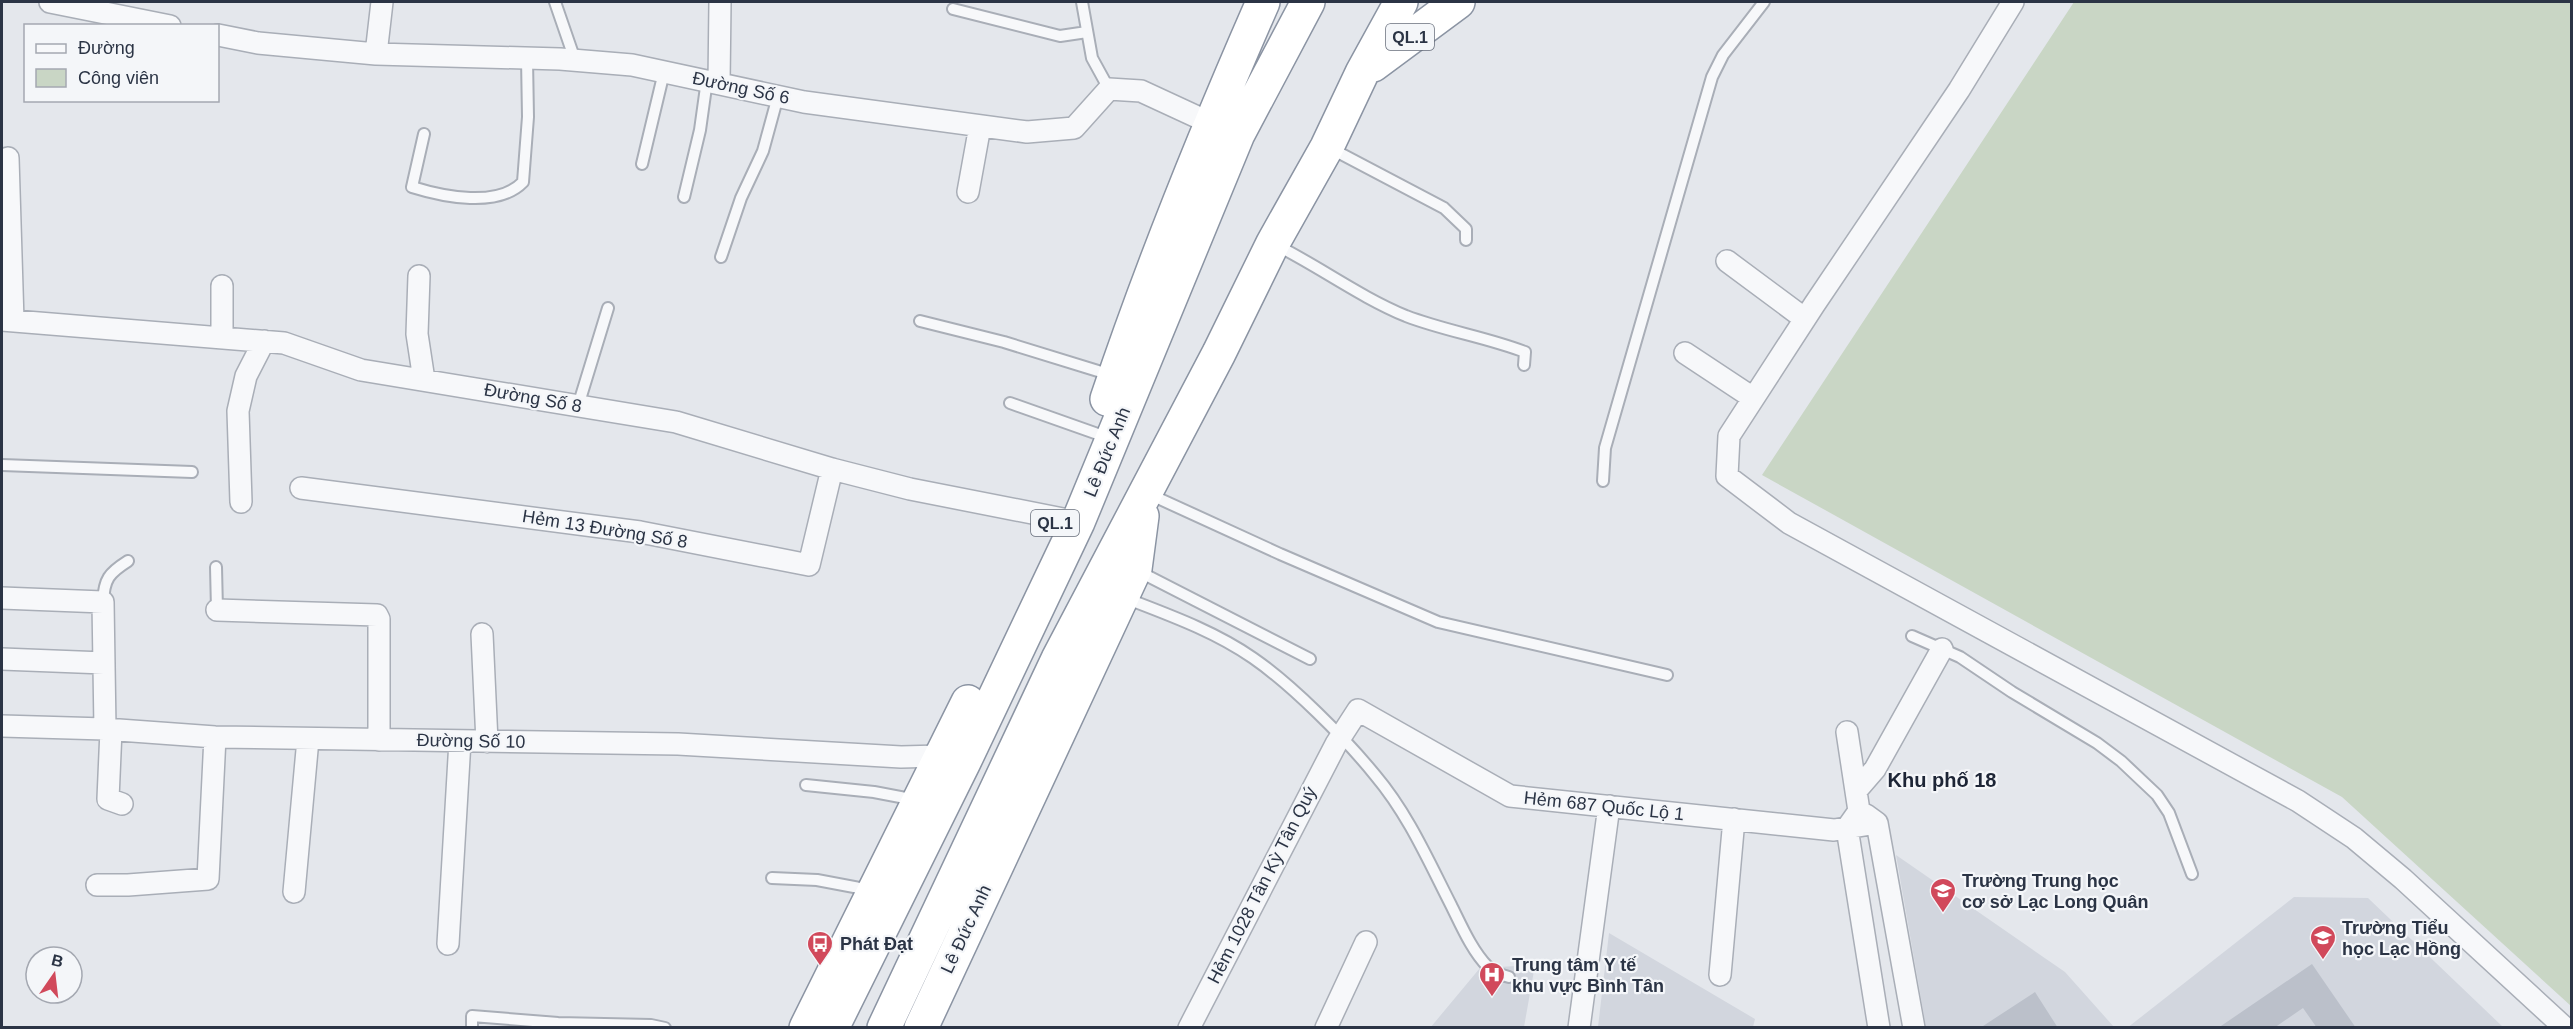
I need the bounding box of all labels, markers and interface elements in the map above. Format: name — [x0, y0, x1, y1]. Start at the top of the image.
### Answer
legend — [24, 24, 219, 102]
road number: QL.1 — [1386, 24, 1434, 50]
text: Đường — [78, 38, 135, 58]
text: Công viên — [78, 68, 159, 88]
street label: Đường Số 6 — [691, 68, 791, 108]
street label: Đường Số 8 — [483, 380, 583, 416]
street label: Lê Đức Anh — [1080, 404, 1134, 500]
street label: Hẻm 13 Đường Số 8 — [521, 506, 689, 552]
road number: QL.1 — [1031, 510, 1079, 536]
street label: Đường Số 10 — [416, 730, 526, 752]
district label: Khu phố 18 — [1888, 769, 1996, 791]
street label: Hẻm 1028 Tân Kỳ Tân Quý — [1204, 783, 1320, 987]
street label: Hẻm 687 Quốc Lộ 1 — [1523, 788, 1685, 824]
place label: Trường Trung học cơ sở Lạc Long Quân — [1962, 871, 2149, 912]
school or university icon: Trường Trung học cơ sở Lạc Long Quân — [1928, 876, 1958, 914]
street label: Lê Đức Anh — [937, 882, 995, 976]
place label: Trường Tiểu học Lạc Hồng — [2342, 918, 2461, 959]
school or university icon: Trường Tiểu học Lạc Hồng — [2308, 923, 2338, 961]
bus stop icon: Phát Đạt — [805, 929, 835, 967]
place label: Phát Đạt — [840, 934, 913, 954]
north arrow — [24, 945, 84, 1005]
text: B — [50, 951, 65, 971]
place label: Trung tâm Y tế khu vực Bình Tân — [1512, 955, 1664, 996]
hospital icon: Trung tâm Y tế khu vực Bình Tân — [1477, 960, 1507, 998]

